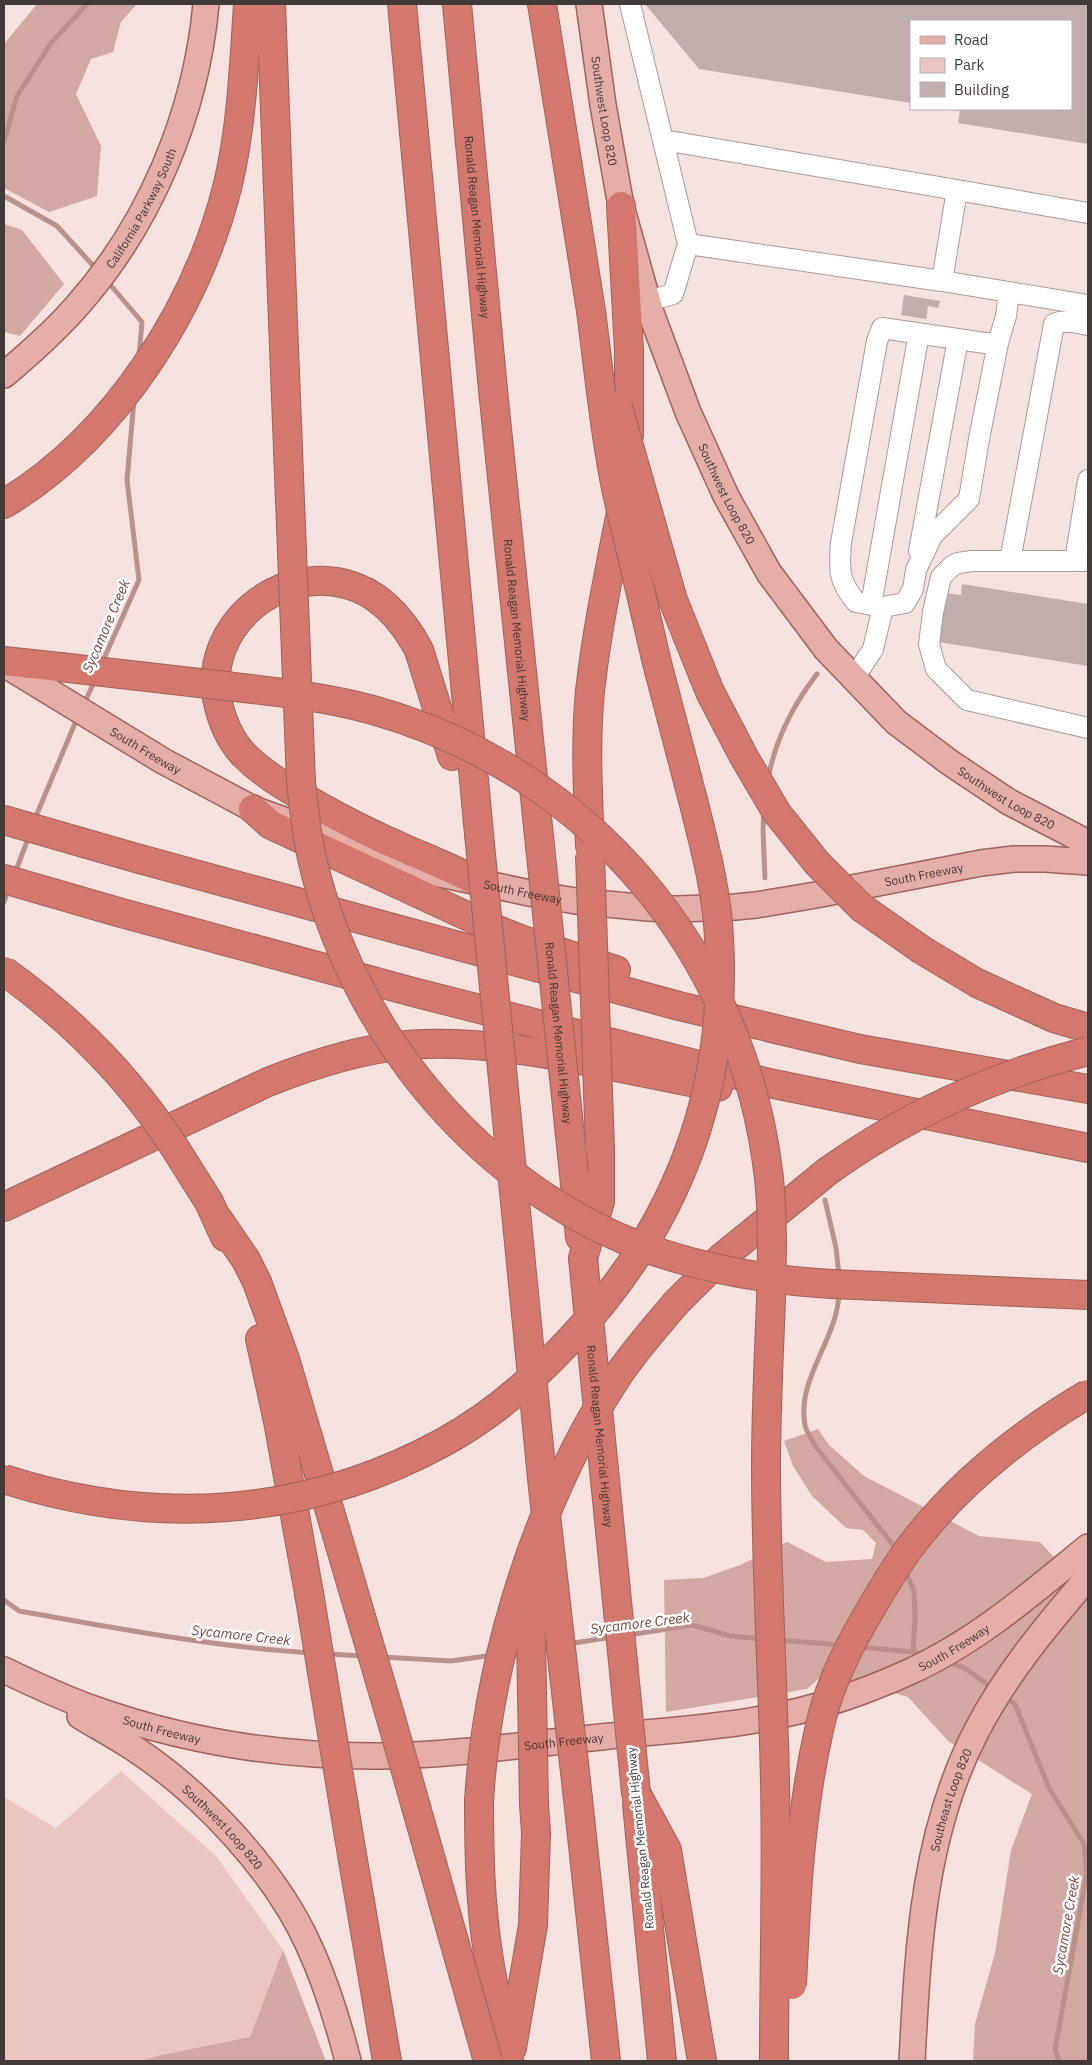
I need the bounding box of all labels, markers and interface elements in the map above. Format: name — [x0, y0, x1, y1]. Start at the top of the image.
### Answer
legend — [910, 20, 1072, 110]
text: Road — [954, 30, 989, 49]
street label: Southwest Loop 820 — [589, 55, 621, 167]
text: Park — [954, 55, 984, 74]
text: Building — [954, 80, 1009, 99]
street label: Ronald Reagan Memorial Highway — [462, 135, 494, 319]
street label: California Parkway South — [102, 146, 179, 271]
street label: Southwest Loop 820 — [696, 441, 759, 547]
street label: Ronald Reagan Memorial Highway — [501, 538, 535, 722]
water label: Sycamore Creek — [78, 576, 134, 675]
street label: South Freeway — [108, 723, 184, 777]
street label: Southwest Loop 820 — [955, 763, 1058, 832]
street label: South Freeway — [883, 859, 964, 889]
street label: South Freeway — [482, 876, 563, 906]
street label: Ronald Reagan Memorial Highway — [542, 941, 576, 1125]
street label: Ronald Reagan Memorial Highway — [584, 1344, 617, 1528]
water label: Sycamore Creek — [589, 1608, 691, 1638]
street label: South Freeway — [916, 1620, 992, 1674]
water label: Sycamore Creek — [190, 1621, 292, 1649]
street label: South Freeway — [121, 1712, 202, 1746]
street label: South Freeway — [523, 1729, 604, 1753]
street label: Ronald Reagan Memorial Highway — [623, 1746, 657, 1930]
street label: Southeast Loop 820 — [927, 1746, 975, 1853]
street label: Southwest Loop 820 — [180, 1781, 267, 1872]
water label: Sycamore Creek — [1048, 1874, 1084, 1976]

